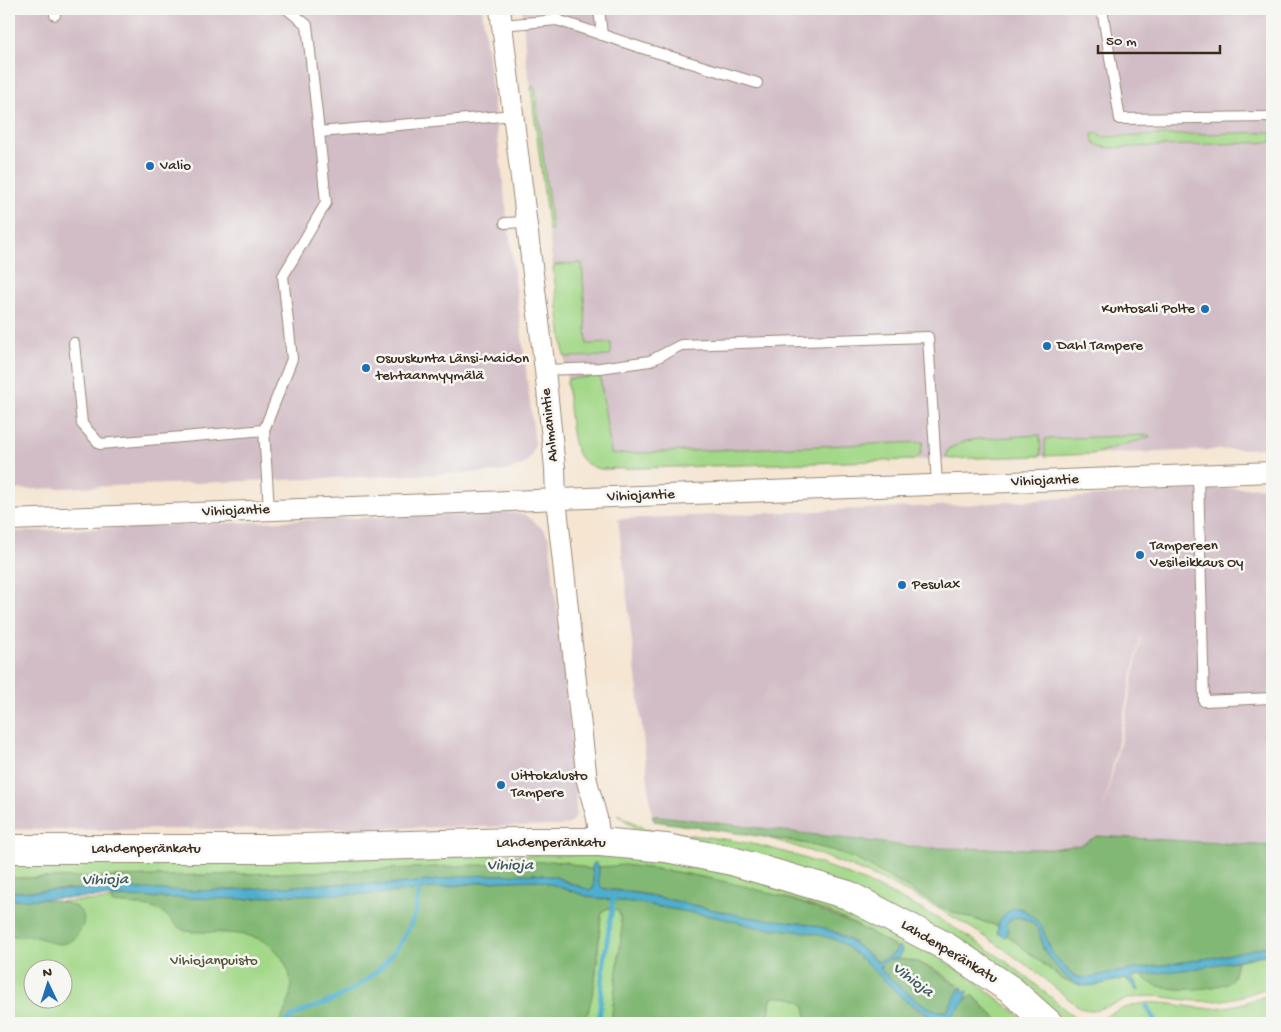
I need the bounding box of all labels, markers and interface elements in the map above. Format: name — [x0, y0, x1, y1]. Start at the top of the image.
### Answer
scale bar — [1098, 22, 1221, 54]
text: 50 m — [1106, 33, 1137, 51]
place label: Valio — [159, 157, 191, 175]
marker: Valio — [144, 160, 156, 172]
place label: Kuntosali Polte — [1101, 300, 1195, 318]
marker: Kuntosali Polte — [1199, 303, 1211, 315]
place label: Dahl Tampere — [1056, 337, 1143, 355]
marker: Dahl Tampere — [1041, 340, 1053, 352]
place label: Osuuskunta Länsi-Maidon tehtaanmyymälä — [375, 350, 529, 385]
marker: Osuuskunta Länsi-Maidon tehtaanmyymälä — [360, 362, 372, 374]
street label: Ahlmanintie — [537, 387, 563, 463]
street label: Vihiojantie — [1010, 471, 1079, 491]
street label: Vihiojantie — [606, 486, 675, 506]
street label: Vihiojantie — [201, 501, 270, 521]
place label: Tampereen Vesileikkaus Oy — [1149, 537, 1244, 572]
marker: Tampereen Vesileikkaus Oy — [1134, 549, 1146, 561]
place label: Pesulax — [911, 576, 960, 594]
marker: Pesulax — [896, 579, 908, 591]
place label: Uittokalusto Tampere — [510, 767, 588, 802]
marker: Uittokalusto Tampere — [495, 779, 507, 791]
street label: Lahdenperänkatu — [496, 834, 606, 852]
street label: Lahdenperänkatu — [91, 840, 201, 858]
water label: Vihioja — [487, 857, 534, 876]
water label: Vihioja — [82, 871, 129, 891]
street label: Lahdenperänkatu — [897, 916, 1001, 988]
park label: Vihiojanpuisto — [169, 952, 258, 970]
water label: Vihioja — [888, 959, 937, 1003]
north arrow — [22, 960, 72, 1010]
text: N — [42, 965, 52, 982]

